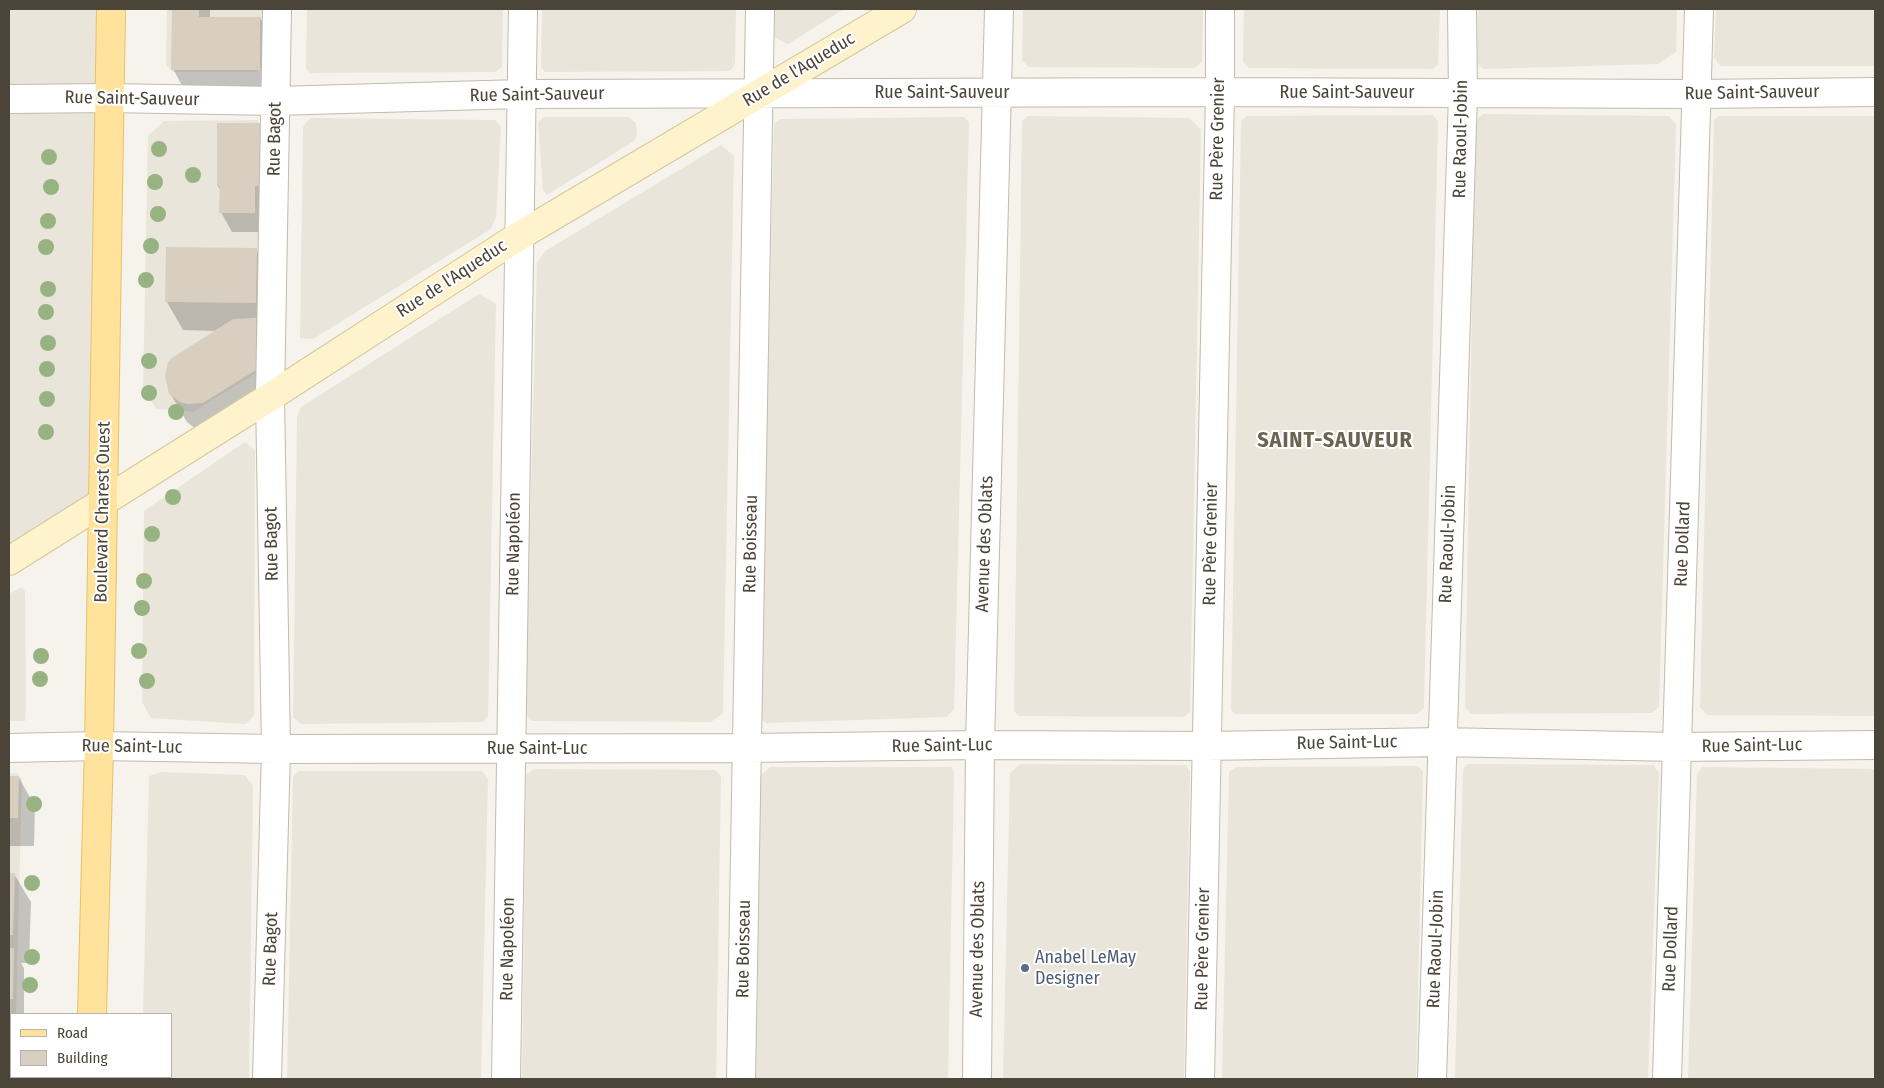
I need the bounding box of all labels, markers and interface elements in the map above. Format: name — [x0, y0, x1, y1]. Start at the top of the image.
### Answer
street label: Rue de l'Aqueduc — [739, 28, 859, 112]
street label: Rue Père Grenier — [1206, 77, 1230, 201]
street label: Rue Raoul-Jobin — [1449, 79, 1473, 199]
street label: Rue Saint-Sauveur — [1684, 81, 1820, 105]
street label: Rue Saint-Sauveur — [875, 82, 1009, 104]
street label: Rue Saint-Sauveur — [1280, 82, 1414, 104]
street label: Rue Saint-Sauveur — [469, 83, 605, 107]
street label: Rue Saint-Sauveur — [64, 87, 200, 111]
street label: Rue Bagot — [264, 102, 286, 176]
street label: Rue de l'Aqueduc — [393, 235, 511, 323]
street label: Boulevard Charest Ouest — [91, 421, 115, 603]
district label: SAINT-SAUVEUR — [1256, 428, 1414, 454]
street label: Avenue des Oblats — [972, 475, 998, 613]
street label: Rue Père Grenier — [1199, 482, 1223, 606]
street label: Rue Raoul-Jobin — [1435, 484, 1461, 604]
street label: Rue Napoléon — [502, 492, 526, 596]
street label: Rue Boisseau — [739, 495, 763, 593]
street label: Rue Dollard — [1671, 501, 1695, 587]
street label: Rue Bagot — [261, 507, 283, 581]
street label: Rue Saint-Luc — [1296, 731, 1398, 755]
street label: Rue Saint-Luc — [891, 734, 993, 758]
street label: Rue Saint-Luc — [1701, 734, 1803, 758]
street label: Rue Saint-Luc — [81, 735, 183, 759]
street label: Rue Saint-Luc — [487, 738, 587, 760]
street label: Avenue des Oblats — [966, 880, 990, 1018]
street label: Rue Père Grenier — [1191, 887, 1215, 1011]
street label: Rue Raoul-Jobin — [1423, 889, 1449, 1009]
street label: Rue Napoléon — [496, 897, 520, 1001]
street label: Rue Boisseau — [732, 900, 756, 998]
street label: Rue Dollard — [1659, 906, 1683, 992]
street label: Rue Bagot — [259, 911, 283, 987]
place label: Anabel LeMay Designer — [1035, 947, 1136, 990]
marker: Anabel LeMay Designer — [1019, 962, 1031, 974]
legend — [10, 1013, 172, 1078]
text: Road — [57, 1024, 88, 1042]
text: Building — [57, 1049, 108, 1067]

